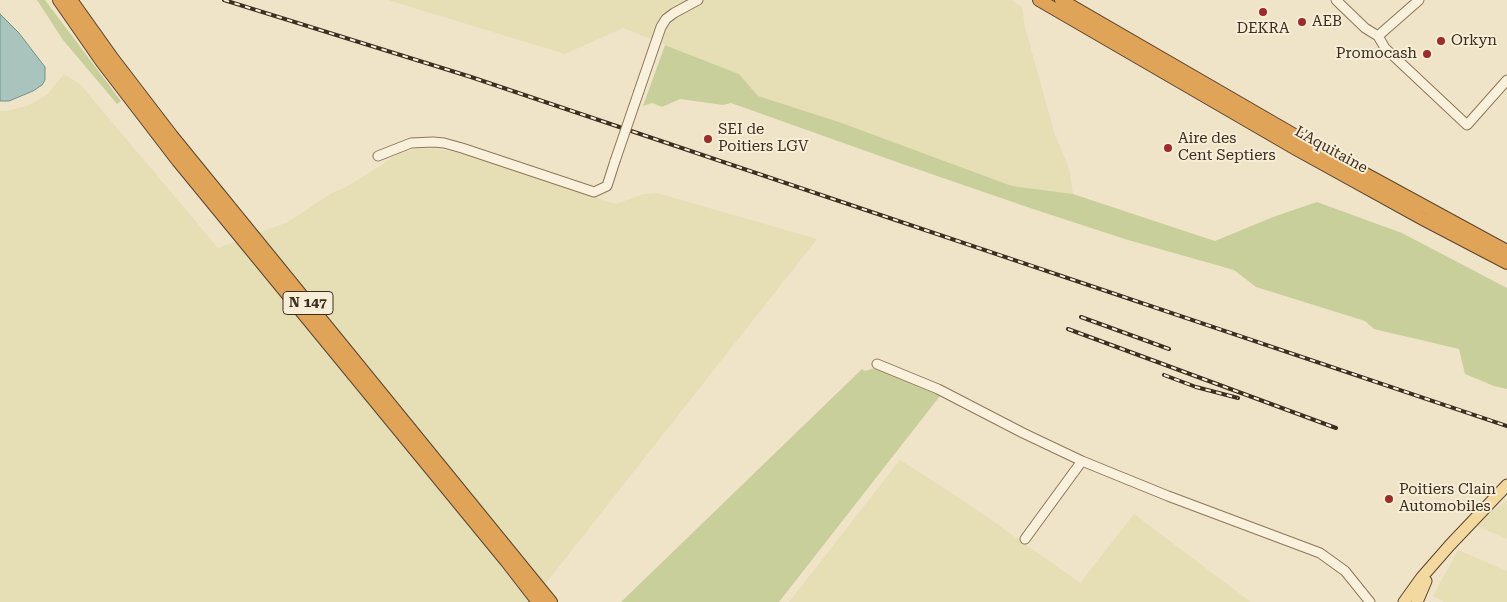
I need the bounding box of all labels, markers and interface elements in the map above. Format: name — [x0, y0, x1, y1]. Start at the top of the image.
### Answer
marker: DEKRA — [1257, 6, 1269, 18]
place label: AEB — [1312, 13, 1342, 31]
marker: AEB — [1296, 16, 1308, 28]
place label: DEKRA — [1236, 20, 1290, 38]
place label: Orkyn — [1451, 32, 1497, 50]
marker: Orkyn — [1435, 35, 1447, 47]
place label: Promocash — [1336, 45, 1417, 63]
marker: Promocash — [1421, 48, 1433, 60]
place label: SEI de Poitiers LGV — [718, 121, 808, 156]
street label: L'Aquitaine — [1291, 123, 1371, 177]
place label: Aire des Cent Septiers — [1178, 130, 1276, 165]
marker: SEI de Poitiers LGV — [702, 133, 714, 145]
marker: Aire des Cent Septiers — [1162, 142, 1174, 154]
road number: N 147 — [283, 292, 333, 314]
place label: Poitiers Clain Automobiles — [1399, 481, 1496, 516]
marker: Poitiers Clain Automobiles — [1383, 493, 1395, 505]

